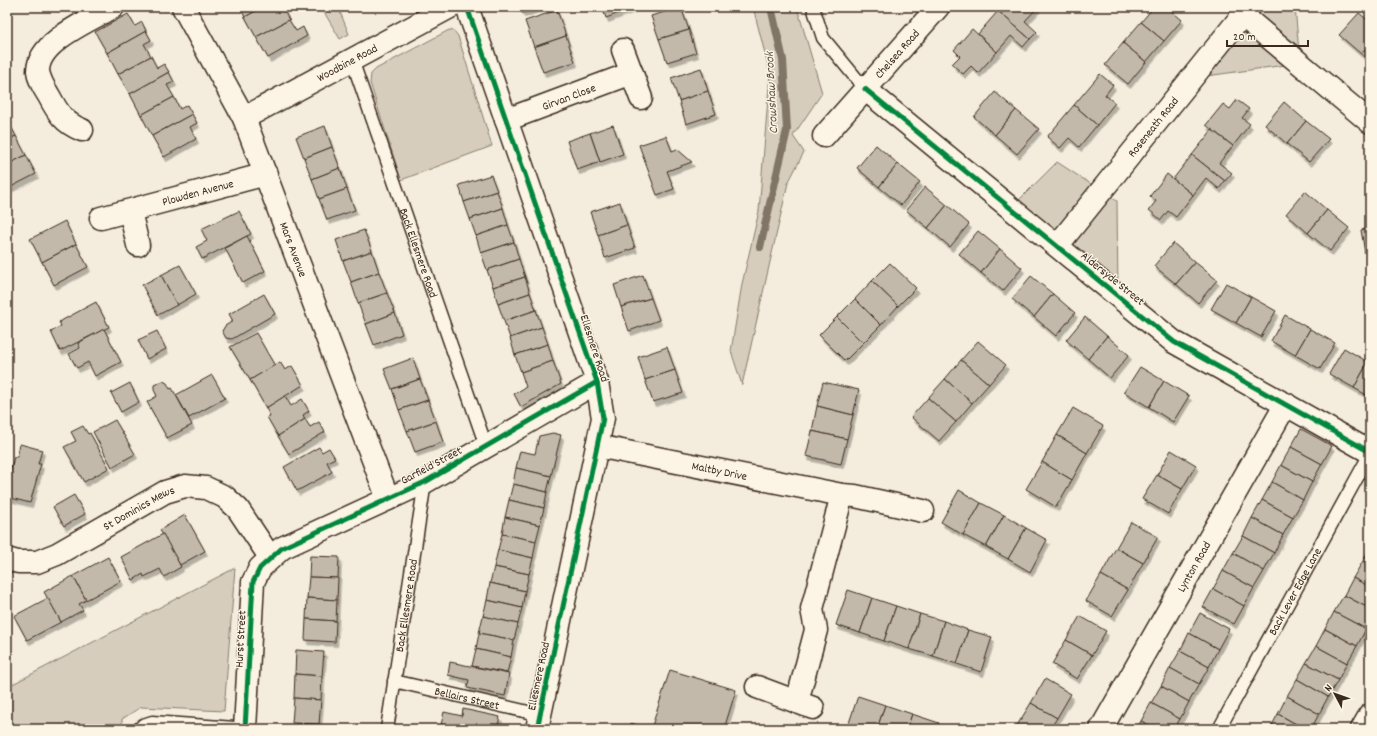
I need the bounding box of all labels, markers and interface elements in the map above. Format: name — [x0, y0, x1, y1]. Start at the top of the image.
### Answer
scale bar — [1227, 22, 1308, 48]
street label: Chelsea Road — [871, 26, 924, 83]
text: 20 m — [1233, 29, 1256, 46]
street label: Woodbine Road — [314, 41, 381, 87]
water label: Crowshaw Brook — [761, 50, 784, 134]
street label: Girvan Close — [540, 80, 599, 116]
street label: Roseneath Road — [1124, 94, 1184, 162]
street label: Plowden Avenue — [160, 176, 236, 211]
street label: Back Ellesmere Road — [394, 206, 441, 300]
street label: Mars Avenue — [274, 220, 310, 280]
street label: Aldersyde Street — [1077, 248, 1148, 311]
street label: Ellesmere Road — [575, 313, 612, 384]
street label: Garfield Street — [398, 443, 466, 490]
street label: Maltby Drive — [690, 458, 748, 486]
street label: St Dominics Mews — [100, 483, 177, 536]
street label: Lynton Road — [1174, 539, 1216, 596]
street label: Back Lever Edge Lane — [1265, 545, 1327, 639]
street label: Back Ellesmere Road — [392, 558, 423, 653]
street label: Hurst Street — [232, 610, 252, 668]
street label: Ellesmere Road — [524, 640, 555, 712]
north arrow — [1315, 674, 1355, 714]
text: N — [1321, 681, 1337, 696]
street label: Bellairs Street — [433, 684, 501, 715]

